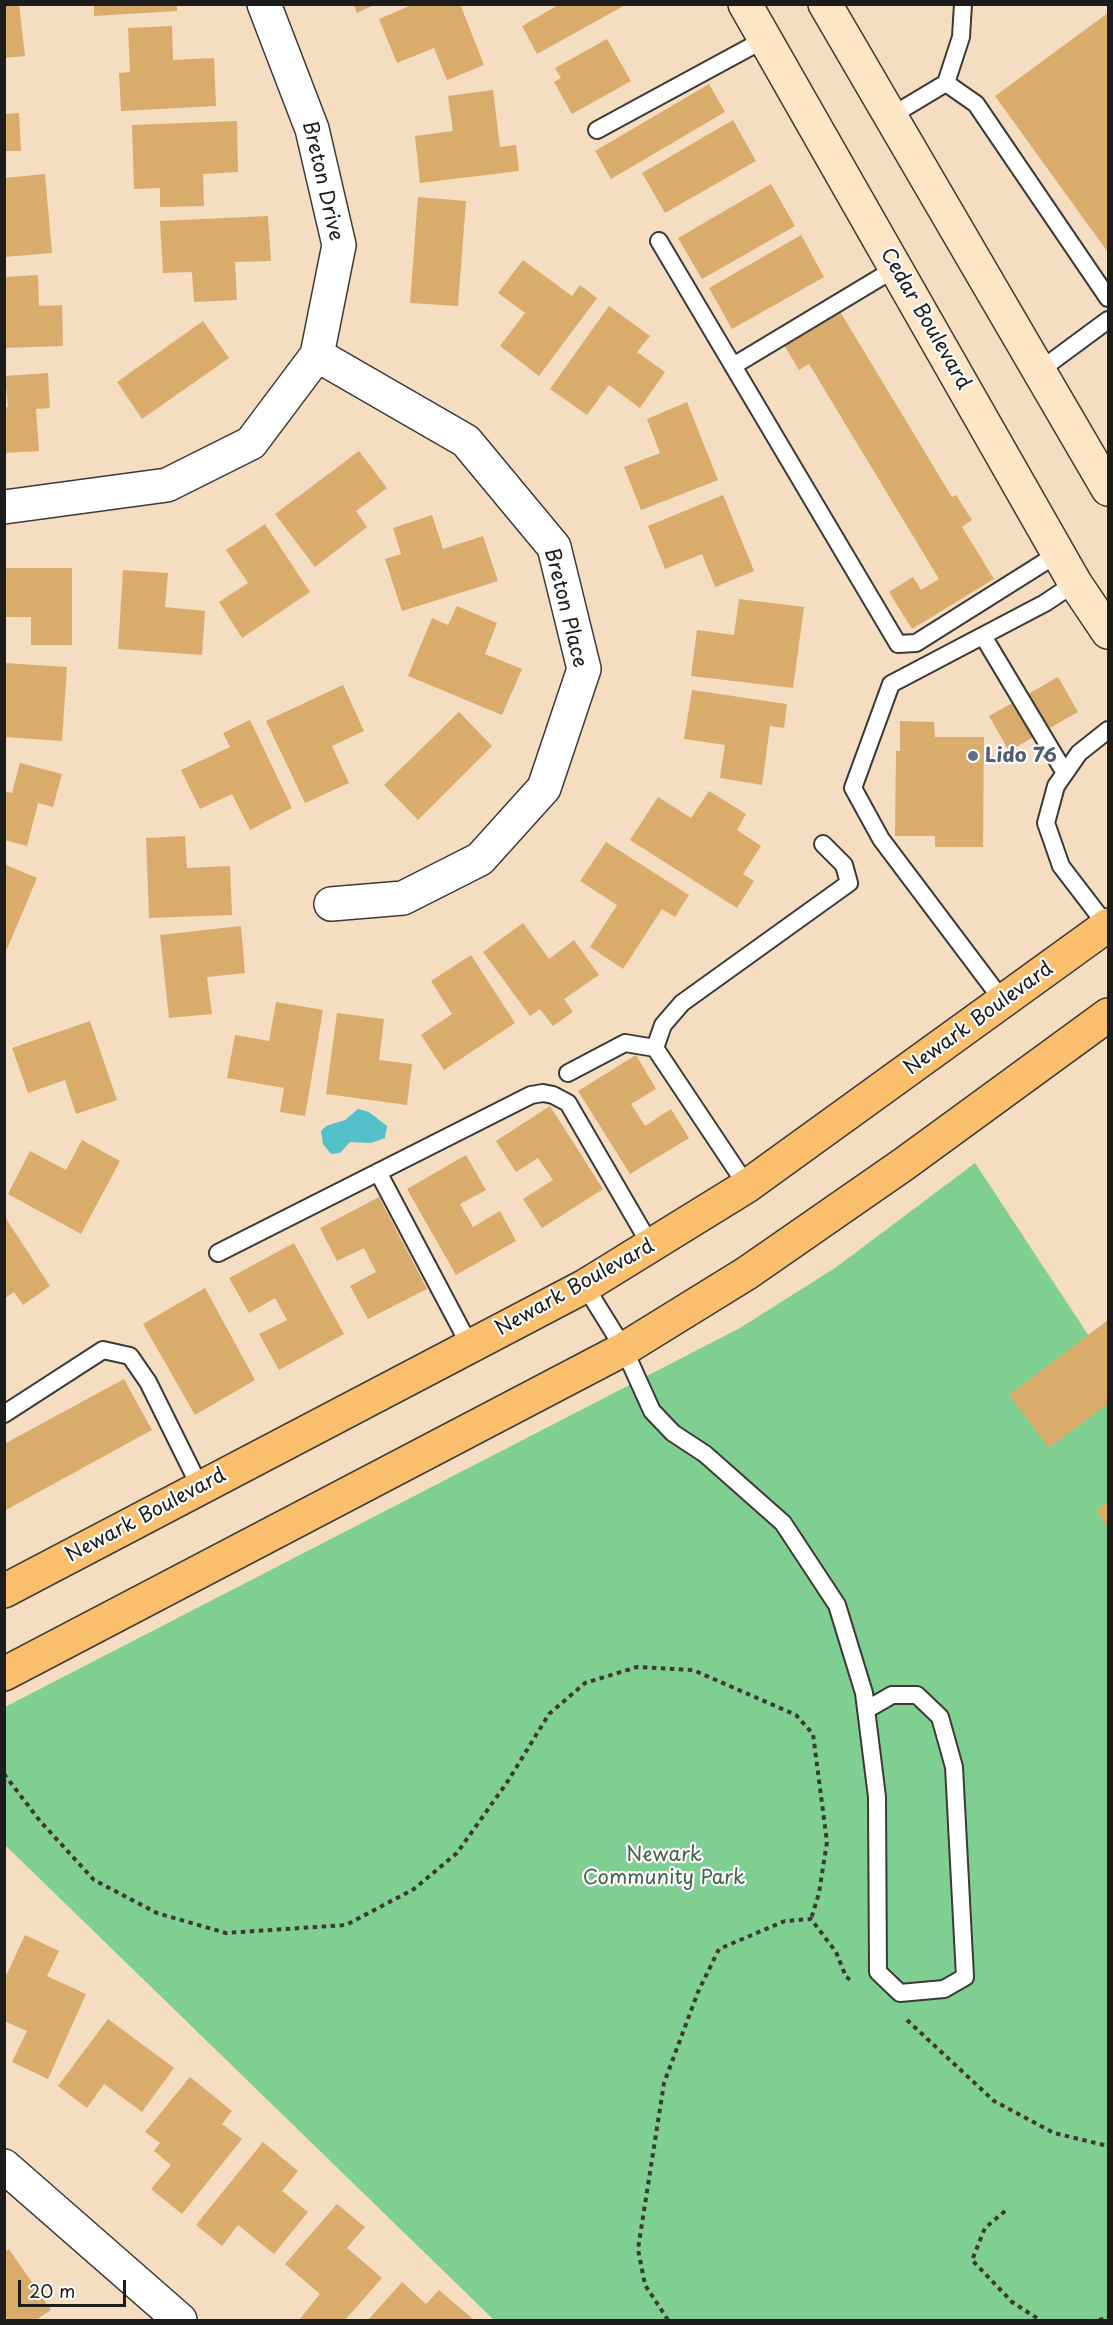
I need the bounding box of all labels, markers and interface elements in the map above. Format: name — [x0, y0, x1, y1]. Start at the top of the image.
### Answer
street label: Breton Drive — [297, 119, 347, 243]
street label: Cedar Boulevard — [875, 244, 975, 394]
street label: Breton Place — [539, 546, 591, 670]
place label: Lido 76 — [985, 744, 1057, 768]
marker: Lido 76 — [966, 749, 980, 763]
street label: Newark Boulevard — [900, 957, 1058, 1081]
street label: Newark Boulevard — [491, 1234, 659, 1342]
street label: Newark Boulevard — [62, 1464, 230, 1568]
park label: Newark Community Park — [583, 1843, 745, 1890]
scale bar — [21, 2268, 129, 2306]
text: 20 m — [29, 2277, 75, 2304]

